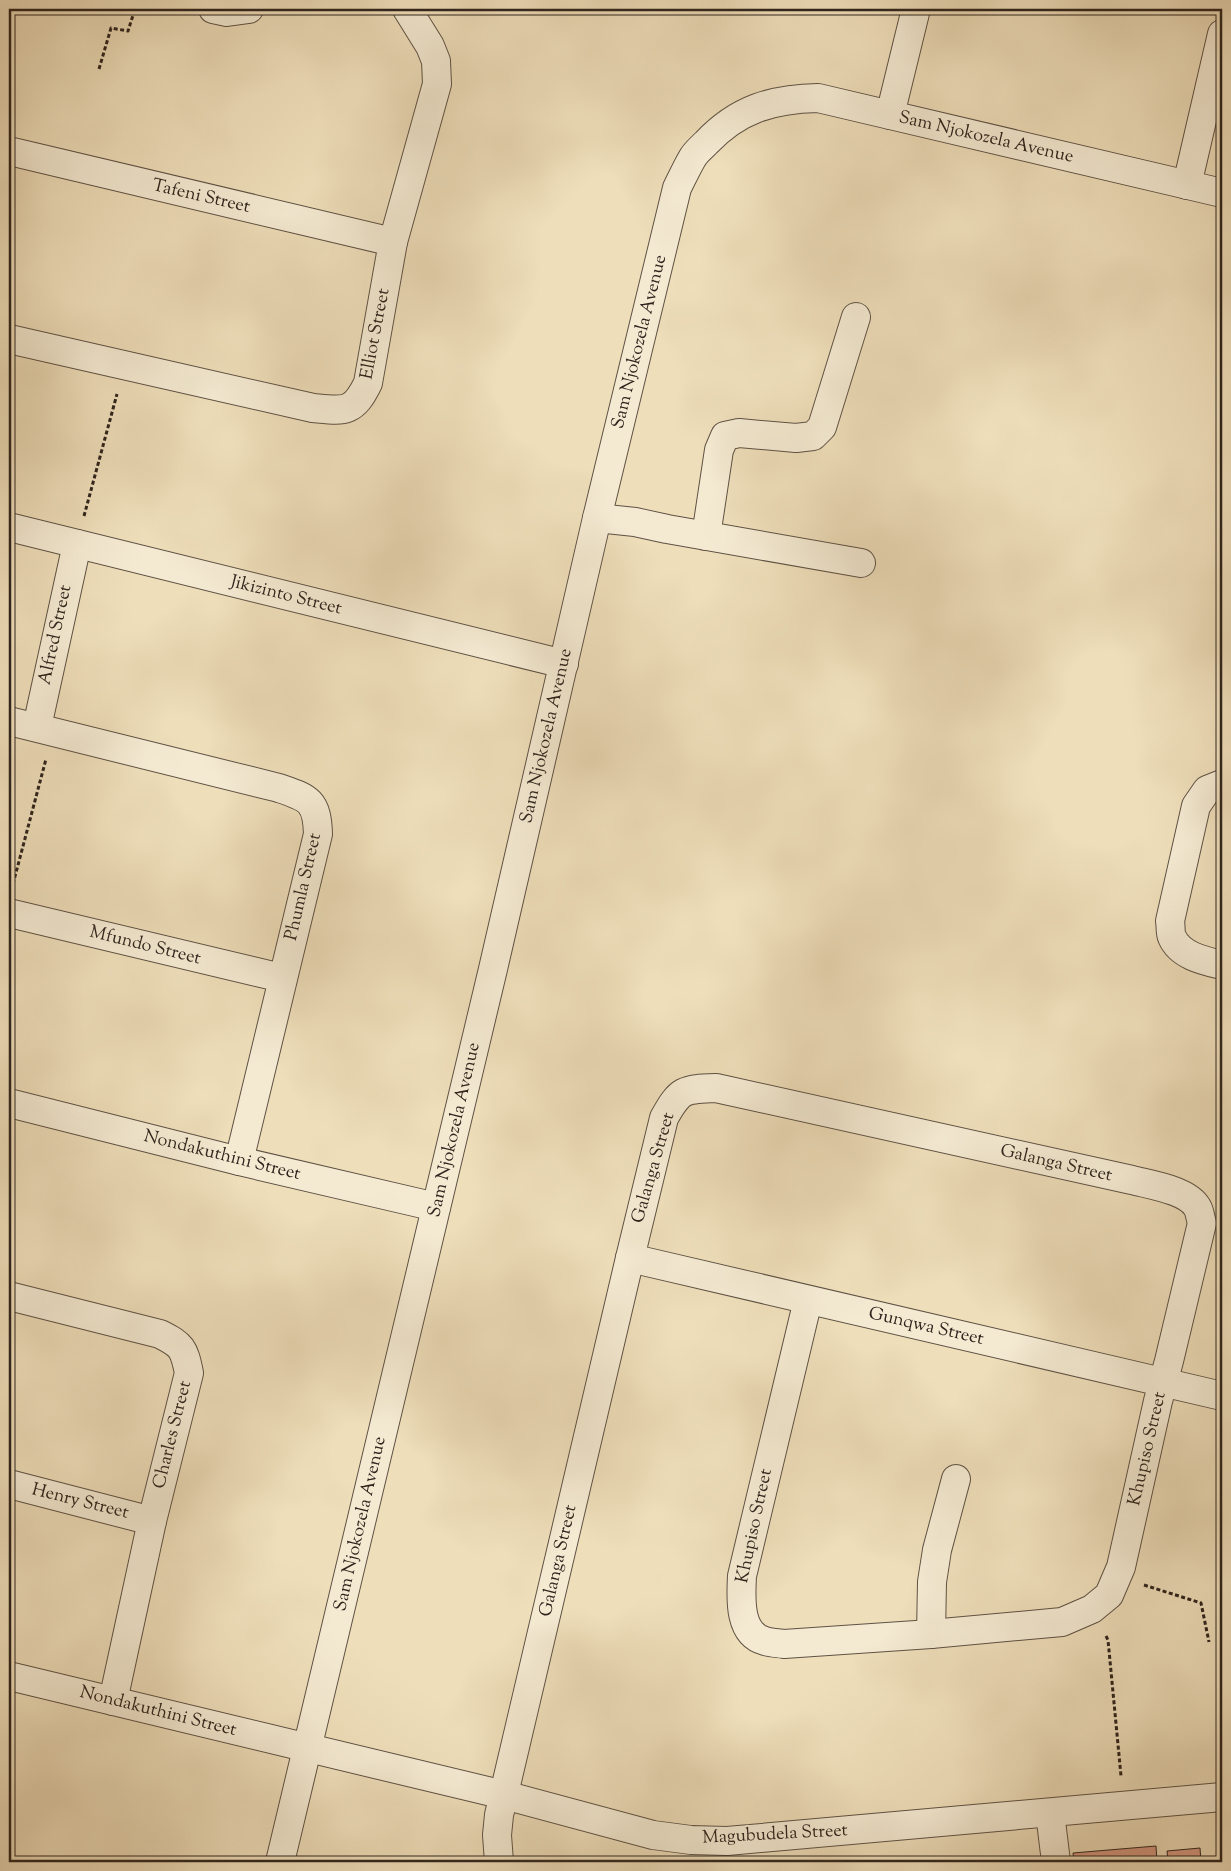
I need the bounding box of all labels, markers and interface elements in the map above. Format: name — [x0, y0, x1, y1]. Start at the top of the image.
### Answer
street label: Sam Njokozela Avenue — [896, 105, 1076, 171]
street label: Tafeni Street — [150, 173, 252, 221]
street label: Sam Njokozela Avenue — [606, 252, 674, 432]
street label: Elliot Street — [354, 286, 398, 382]
street label: Jikizinto Street — [227, 569, 344, 622]
street label: Alfred Street — [33, 583, 79, 687]
street label: Sam Njokozela Avenue — [514, 646, 580, 826]
street label: Phumla Street — [279, 831, 329, 943]
street label: Mfundo Street — [87, 920, 203, 972]
street label: Sam Njokozela Avenue — [422, 1040, 488, 1220]
street label: Galanga Street — [626, 1110, 682, 1226]
street label: Nondakuthini Street — [141, 1124, 303, 1188]
street label: Galanga Street — [997, 1138, 1115, 1190]
street label: Gunqwa Street — [866, 1301, 986, 1353]
street label: Charles Street — [147, 1378, 199, 1492]
street label: Khupiso Street — [1122, 1390, 1174, 1508]
street label: Sam Njokozela Avenue — [328, 1434, 394, 1614]
street label: Khupiso Street — [730, 1467, 780, 1585]
street label: Henry Street — [29, 1477, 131, 1527]
street label: Galanga Street — [533, 1502, 585, 1620]
street label: Nondakuthini Street — [77, 1680, 239, 1744]
street label: Magubudela Street — [702, 1818, 848, 1852]

